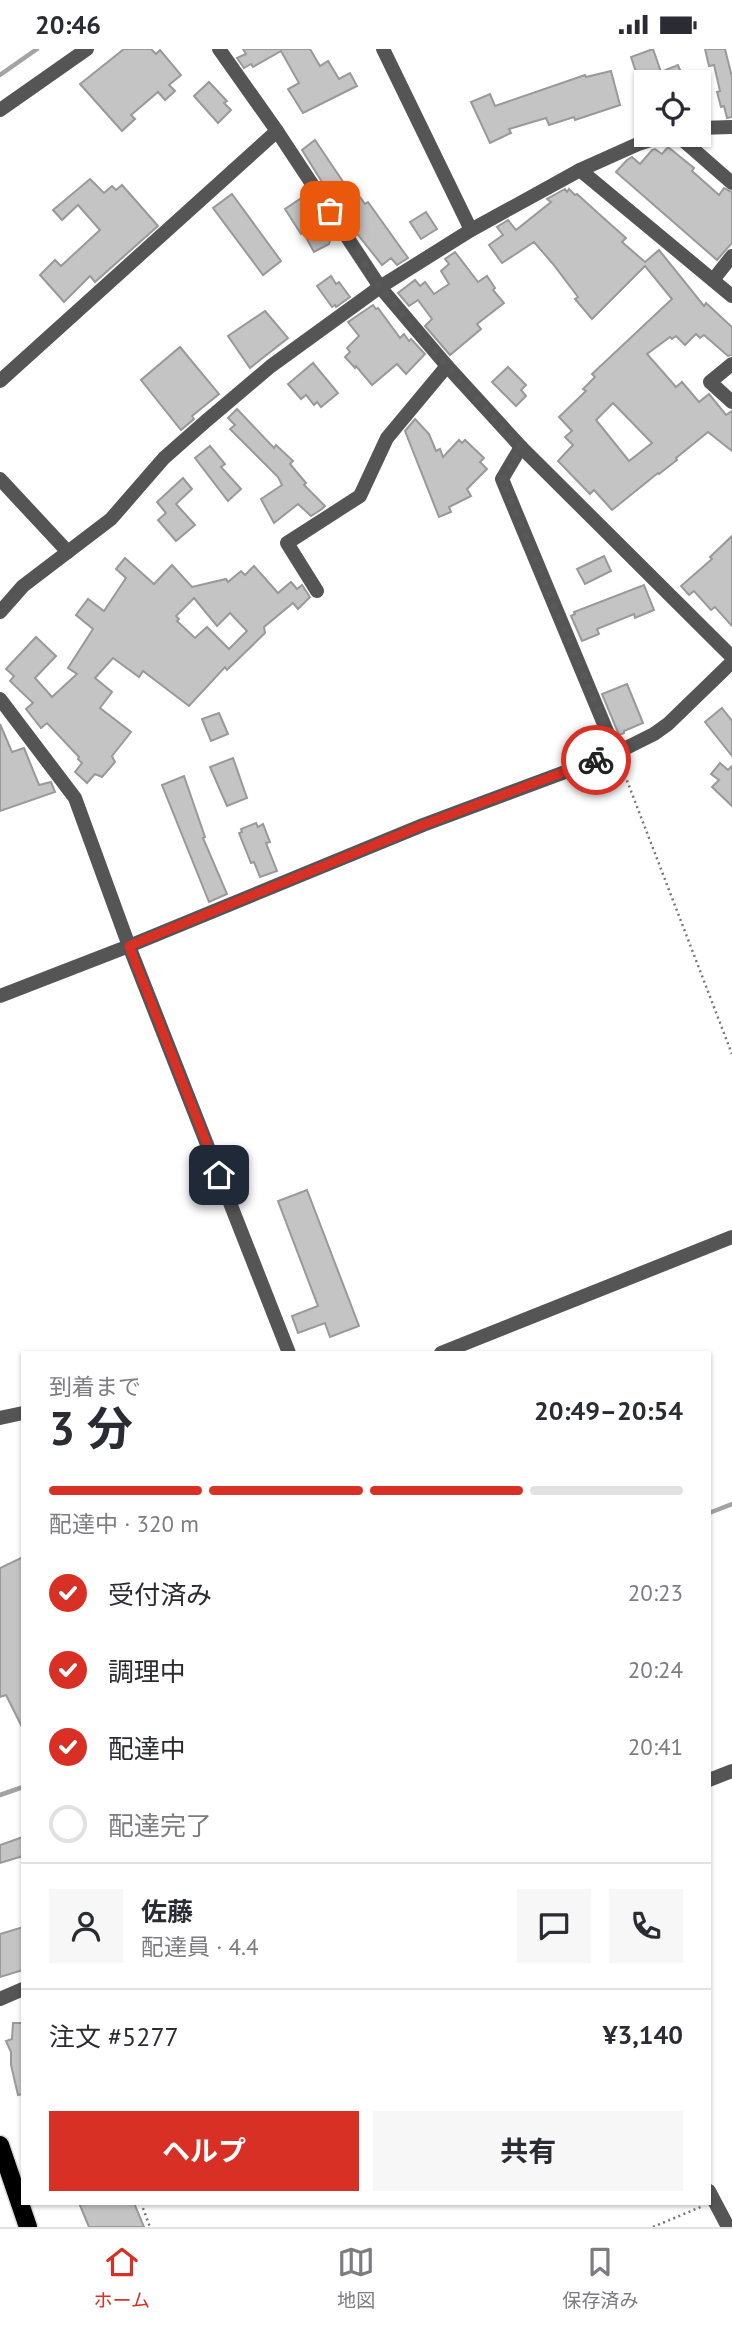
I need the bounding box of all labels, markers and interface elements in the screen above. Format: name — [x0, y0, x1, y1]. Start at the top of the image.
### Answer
text: 20:46 — [35, 8, 101, 41]
map controls — [634, 70, 711, 147]
button: locate — [634, 70, 711, 147]
pin — [300, 181, 360, 241]
icon: bag — [311, 192, 349, 230]
courier — [561, 725, 631, 795]
icon: bike — [577, 741, 615, 779]
pin — [189, 1145, 249, 1205]
icon: home — [200, 1156, 238, 1194]
text: 到着まで — [49, 1372, 141, 1401]
text: 20:49–20:54 — [534, 1394, 683, 1427]
text: 3 分 — [49, 1398, 133, 1458]
text: 配達中 · 320 m — [49, 1509, 199, 1538]
icon: check — [49, 1574, 87, 1612]
text: 受付済み — [108, 1578, 212, 1611]
text: 20:23 — [628, 1578, 683, 1607]
icon: check — [49, 1651, 87, 1689]
text: 調理中 — [108, 1655, 186, 1688]
text: 20:24 — [628, 1655, 683, 1684]
icon: check — [49, 1728, 87, 1766]
text: 配達中 — [108, 1732, 186, 1765]
text: 20:41 — [628, 1732, 683, 1761]
text: 配達完了 — [108, 1809, 212, 1842]
button: person — [49, 1889, 123, 1963]
button: chat — [517, 1889, 591, 1963]
button: phone — [609, 1889, 683, 1963]
text: 佐藤 — [141, 1895, 193, 1928]
text: 配達員 · 4.4 — [141, 1932, 258, 1961]
text: ¥3,140 — [603, 2018, 683, 2051]
text: 注文 #5277 — [49, 2020, 179, 2053]
button: ヘルプ — [49, 2111, 359, 2191]
button: 共有 — [373, 2111, 683, 2191]
tab: ホーム — [94, 2243, 150, 2312]
tab: 地図 — [337, 2243, 375, 2312]
tab: 保存済み — [562, 2243, 638, 2312]

